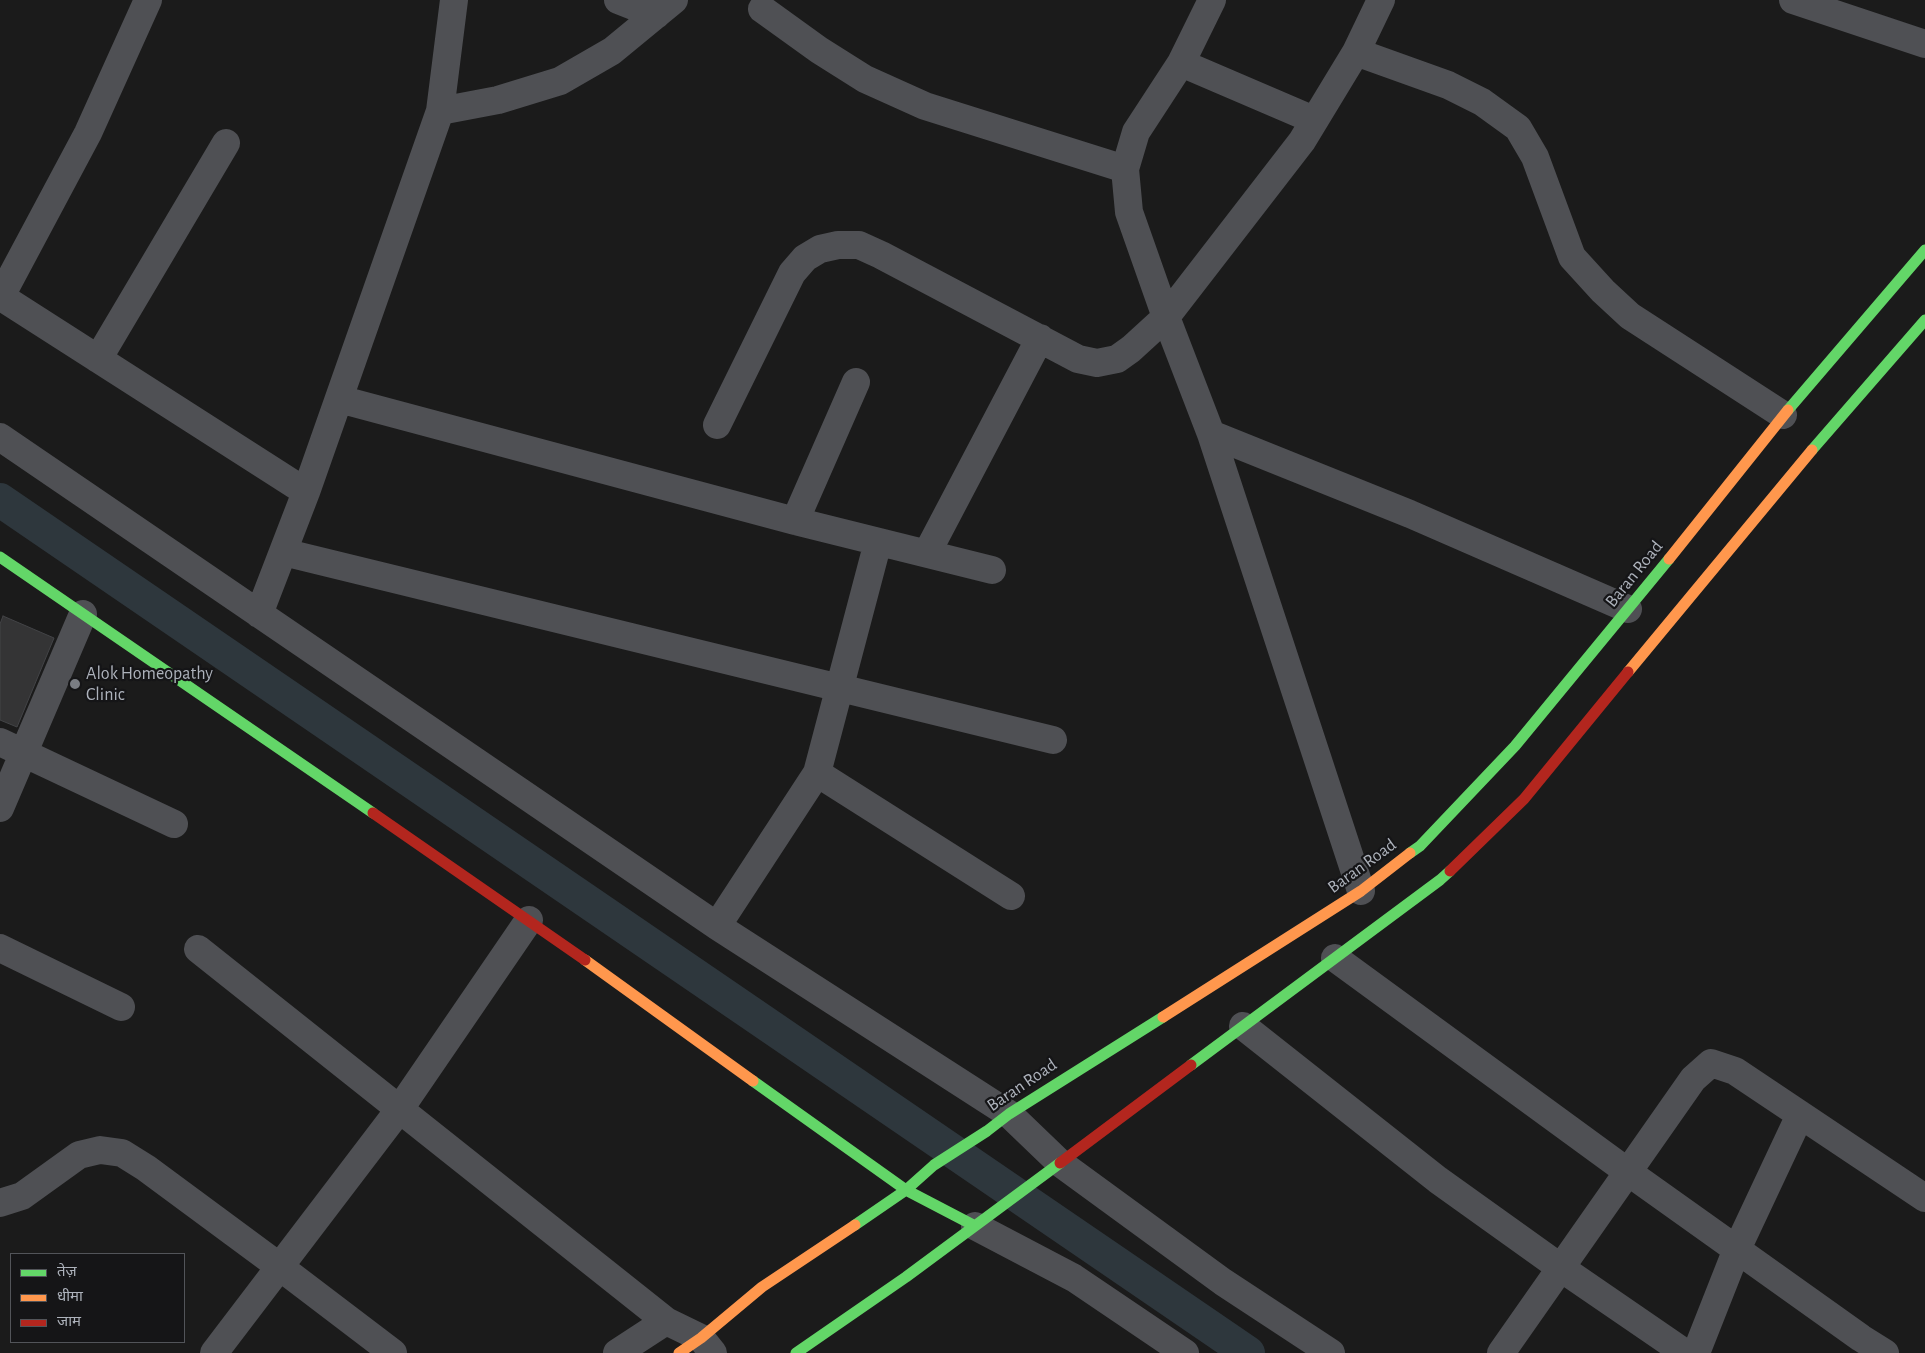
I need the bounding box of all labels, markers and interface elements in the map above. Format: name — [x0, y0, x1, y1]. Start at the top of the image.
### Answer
street label: Baran Road — [1601, 536, 1667, 612]
place label: Alok Homeopathy Clinic — [86, 663, 213, 706]
marker: Alok Homeopathy Clinic — [68, 677, 82, 691]
street label: Baran Road — [1323, 834, 1401, 898]
street label: Baran Road — [983, 1054, 1061, 1116]
legend — [10, 1253, 185, 1343]
text: तेज़ — [57, 1264, 77, 1279]
text: धीमा — [57, 1289, 83, 1304]
text: जाम — [57, 1314, 81, 1329]

